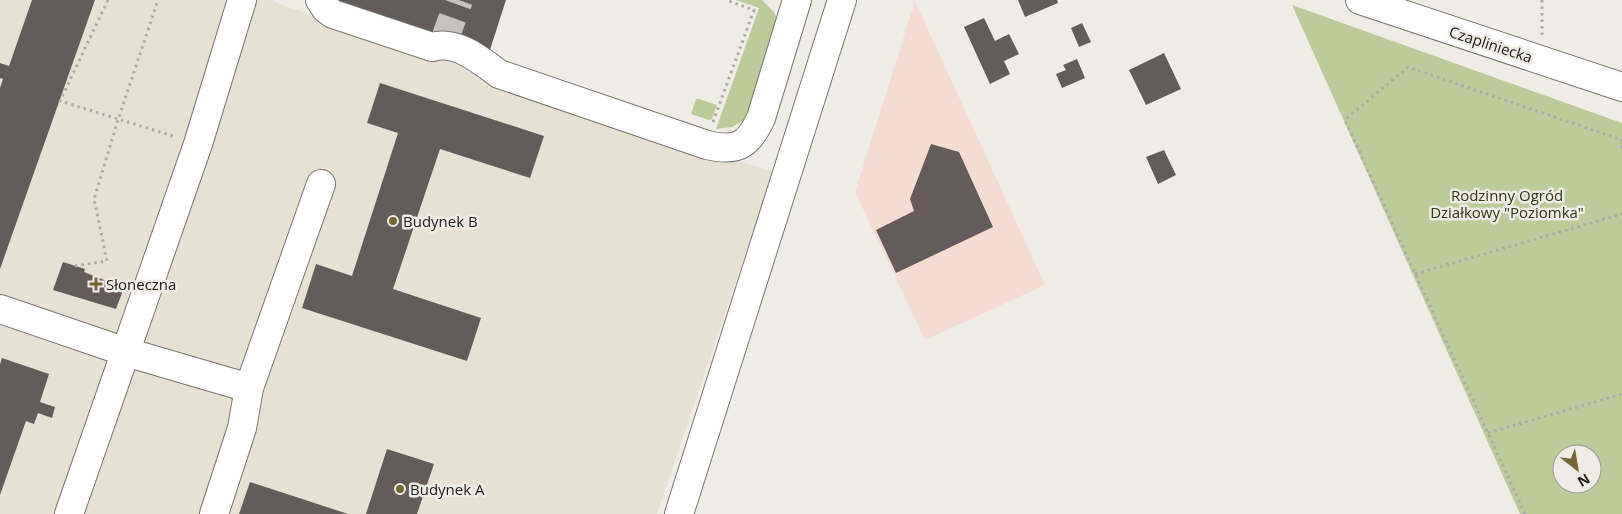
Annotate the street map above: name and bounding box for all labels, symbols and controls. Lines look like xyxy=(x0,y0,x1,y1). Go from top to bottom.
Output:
street label: Czapliniecka xyxy=(1447,21,1535,67)
park label: Rodzinny Ogród Działkowy "Poziomka" xyxy=(1430,185,1584,222)
place label: Budynek B xyxy=(403,211,478,231)
marker: Budynek B xyxy=(387,215,399,227)
place label: Słoneczna xyxy=(106,274,176,294)
marker: Słoneczna xyxy=(90,278,102,290)
north arrow xyxy=(1552,444,1602,494)
text: N xyxy=(1574,469,1594,492)
place label: Budynek A xyxy=(410,479,485,499)
marker: Budynek A xyxy=(394,483,406,495)

